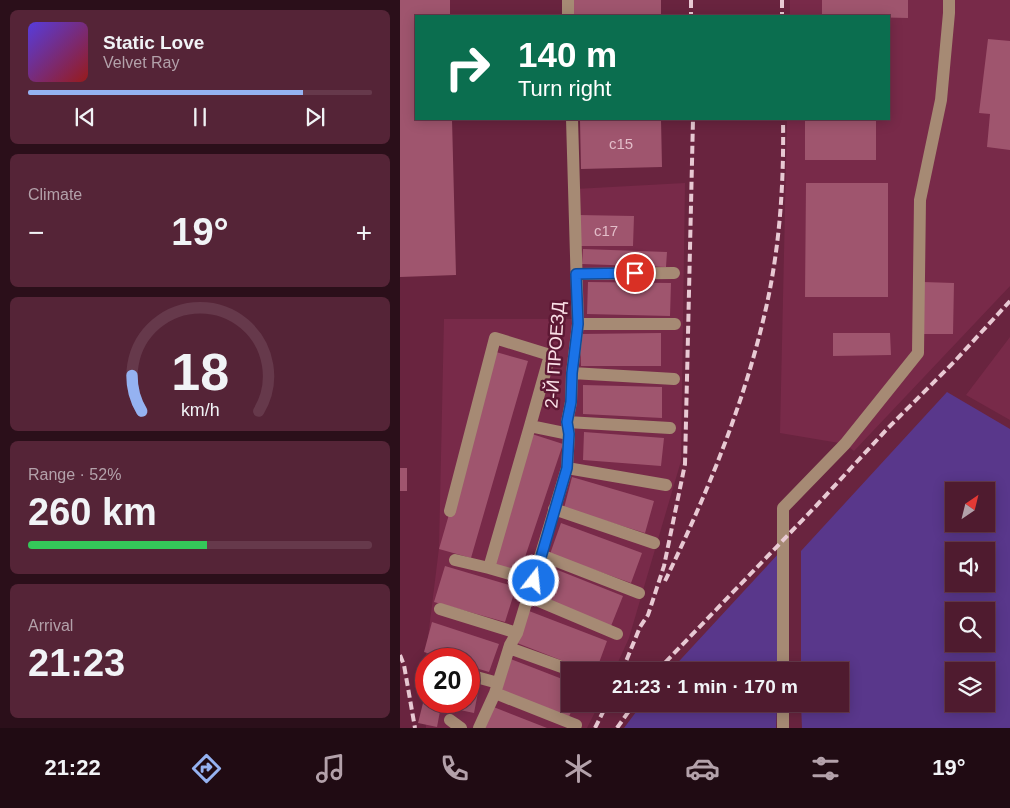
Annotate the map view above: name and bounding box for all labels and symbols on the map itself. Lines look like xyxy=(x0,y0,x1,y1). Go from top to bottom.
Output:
house number: с15 xyxy=(609,135,633,152)
house number: с17 xyxy=(594,222,618,239)
pin xyxy=(614,252,656,294)
street label: 2-Й ПРОЕЗД xyxy=(540,301,569,409)
north arrow xyxy=(945,482,995,532)
position arrow xyxy=(507,554,559,606)
speed limit sign: 20 xyxy=(415,648,480,713)

